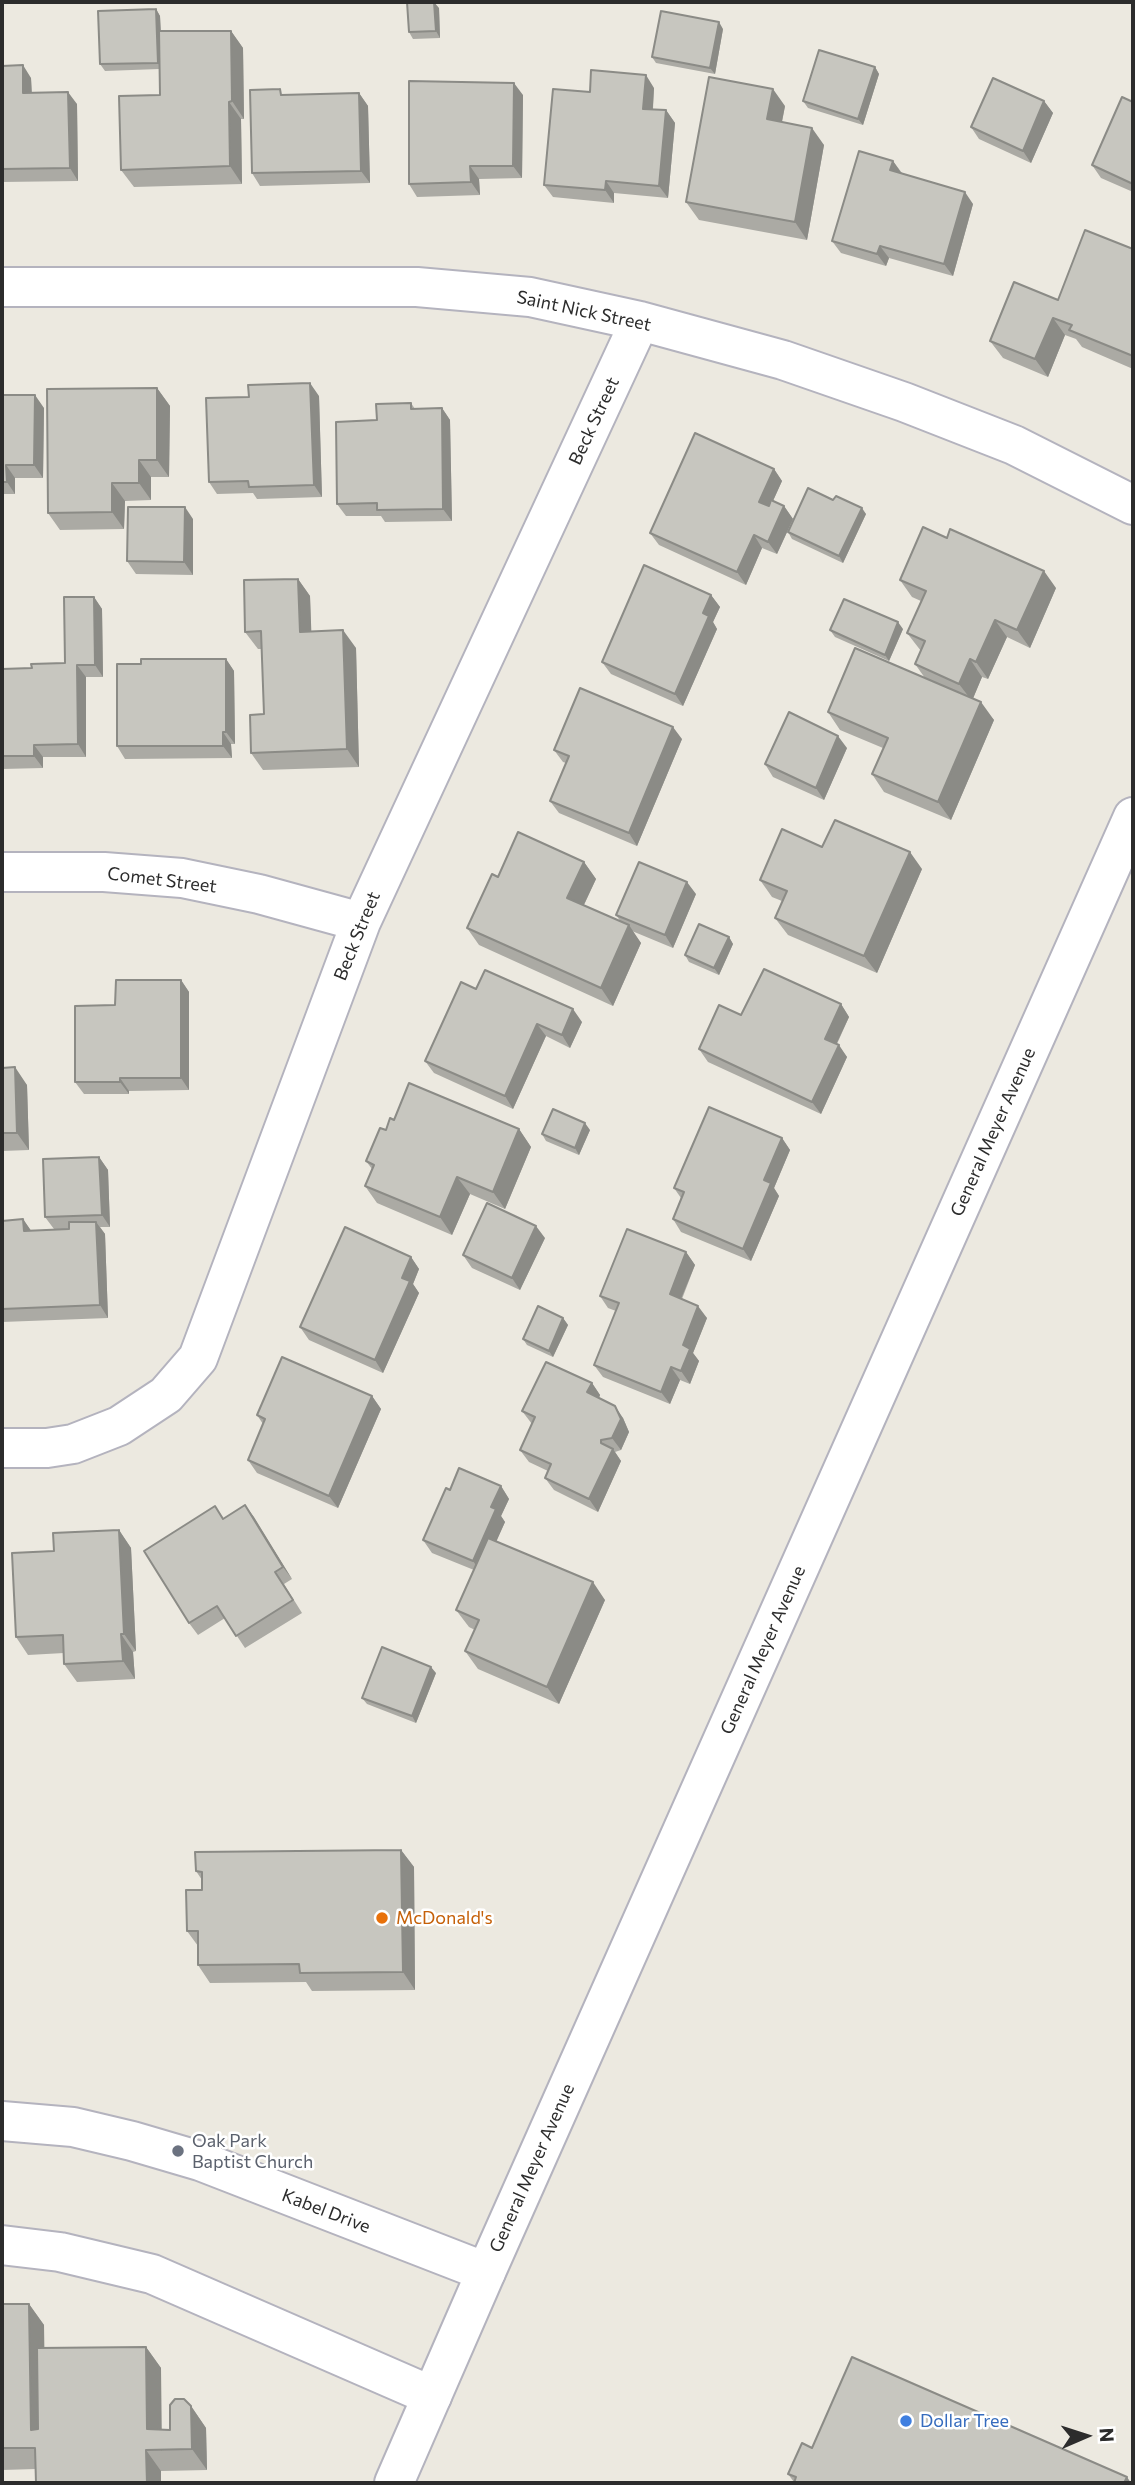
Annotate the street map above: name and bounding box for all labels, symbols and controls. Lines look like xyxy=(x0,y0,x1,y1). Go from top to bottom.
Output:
street label: Saint Nick Street xyxy=(515,286,653,336)
street label: Beck Street xyxy=(564,374,624,468)
street label: Comet Street xyxy=(106,863,218,897)
street label: Beck Street xyxy=(329,888,385,984)
street label: General Meyer Avenue xyxy=(946,1044,1040,1220)
street label: General Meyer Avenue xyxy=(716,1562,810,1738)
place label: McDonald's xyxy=(396,1907,493,1929)
marker: McDonald's xyxy=(374,1910,390,1926)
street label: General Meyer Avenue xyxy=(485,2080,579,2256)
place label: Oak Park Baptist Church xyxy=(192,2130,313,2172)
marker: Oak Park Baptist Church xyxy=(170,2143,186,2159)
street label: Kabel Drive xyxy=(279,2184,373,2238)
north arrow xyxy=(1051,2401,1121,2471)
place label: Dollar Tree xyxy=(920,2410,1009,2432)
marker: Dollar Tree xyxy=(898,2413,914,2429)
text: N xyxy=(1096,2427,1119,2443)

